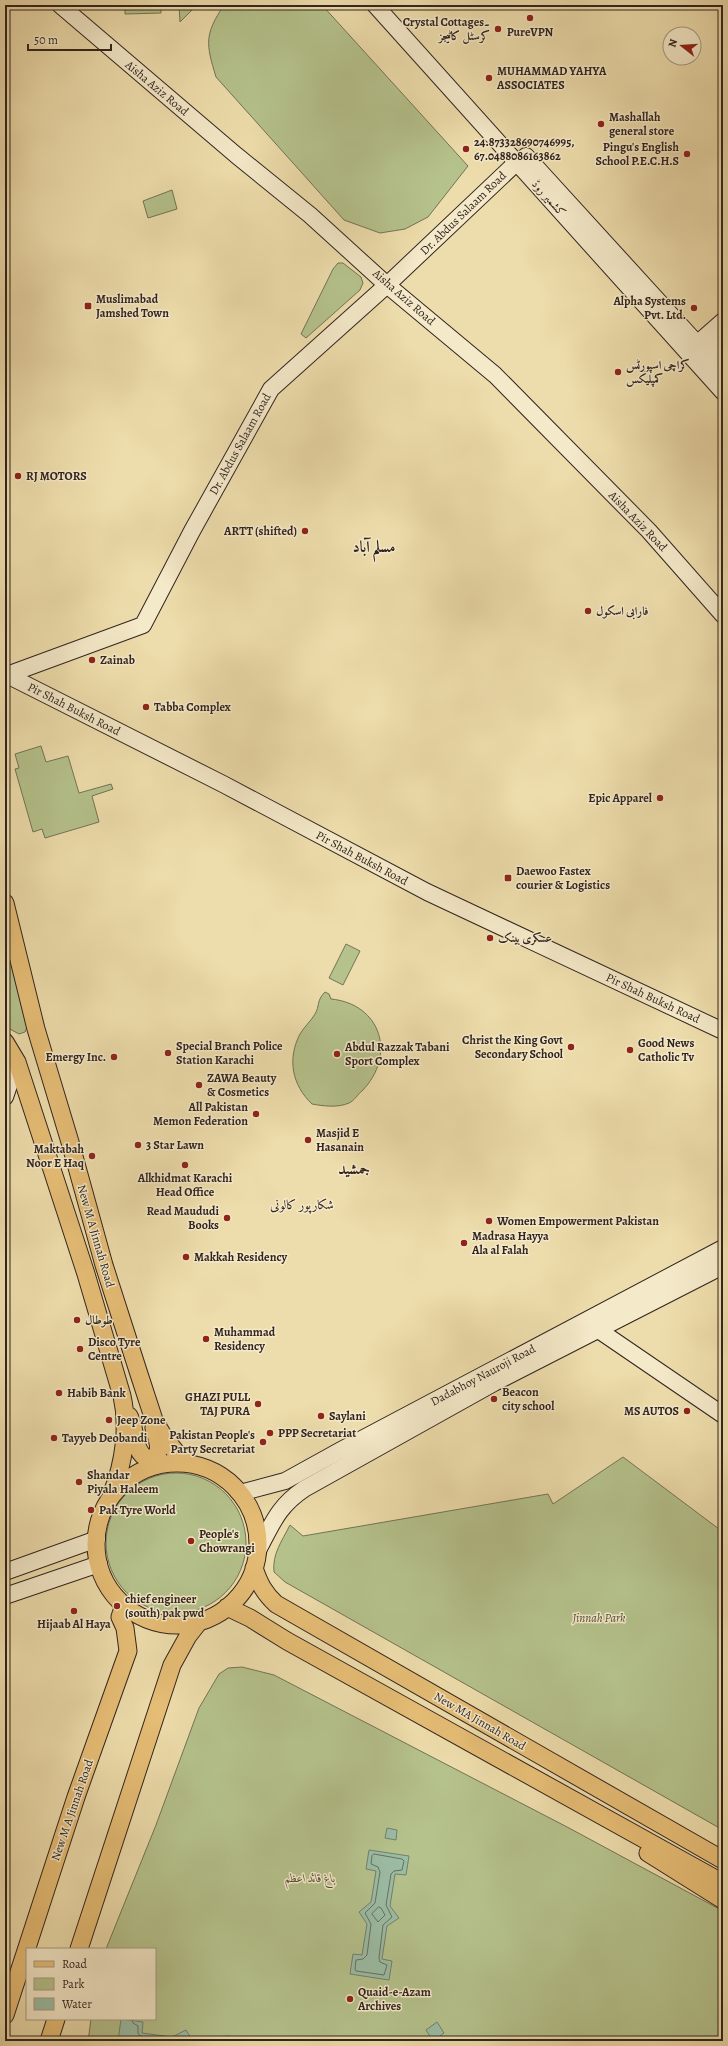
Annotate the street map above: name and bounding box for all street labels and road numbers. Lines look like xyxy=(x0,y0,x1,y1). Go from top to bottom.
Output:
street label: Aisha Aziz Road xyxy=(121,56,192,120)
street label: Dr. Abdus Salaam Road xyxy=(416,167,510,258)
street label: کشمیر روڈ xyxy=(528,176,570,220)
street label: Aisha Aziz Road xyxy=(369,265,439,329)
street label: Dr. Abdus Salaam Road xyxy=(205,390,275,498)
street label: Aisha Aziz Road xyxy=(604,487,671,555)
street label: Pir Shah Buksh Road xyxy=(25,679,124,740)
street label: Pir Shah Buksh Road xyxy=(313,827,411,889)
street label: Pir Shah Buksh Road xyxy=(603,969,703,1027)
street label: New M A Jinnah Road xyxy=(74,1183,118,1290)
street label: Dadabhoy Nauroji Road xyxy=(428,1340,539,1409)
street label: New MA Jinnah Road xyxy=(431,1688,529,1754)
street label: New M A Jinnah Road xyxy=(47,1757,97,1863)

